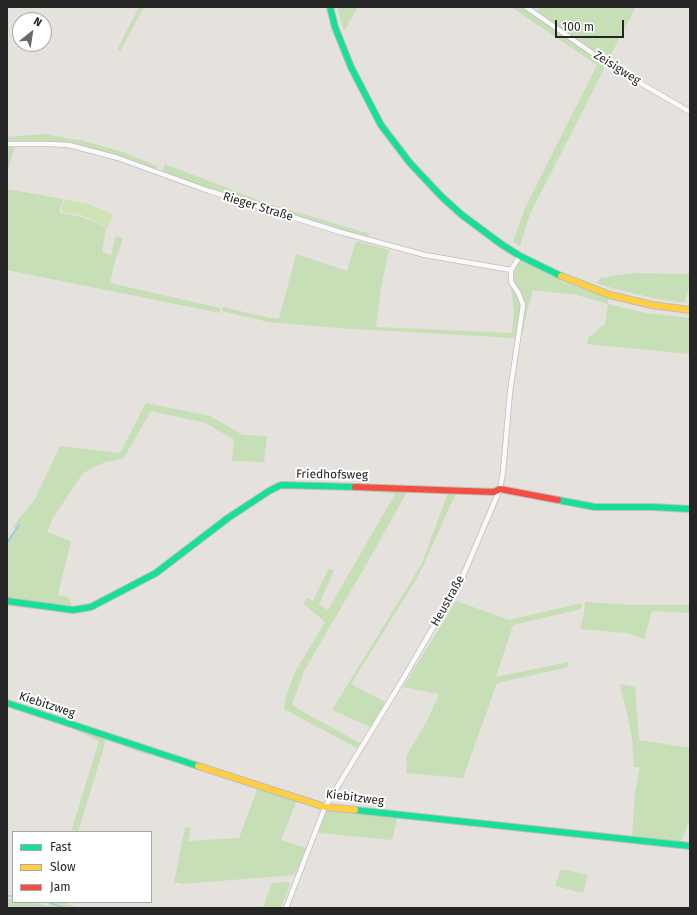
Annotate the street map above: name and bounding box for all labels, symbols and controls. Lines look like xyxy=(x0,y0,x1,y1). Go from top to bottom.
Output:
north arrow xyxy=(12,12,52,52)
scale bar xyxy=(557,12,626,38)
text: N xyxy=(31,15,44,29)
text: 100 m xyxy=(562,20,594,34)
street label: Zeisigweg xyxy=(591,48,643,88)
street label: Rieger Straße xyxy=(221,189,295,225)
street label: Friedhofsweg xyxy=(296,467,368,483)
street label: Heustraße xyxy=(428,573,468,629)
street label: Kiebitzweg xyxy=(17,689,77,721)
street label: Kiebitzweg xyxy=(325,787,385,809)
legend xyxy=(12,831,152,903)
text: Fast xyxy=(50,840,72,854)
text: Slow xyxy=(50,860,76,874)
text: Jam xyxy=(50,880,70,894)

